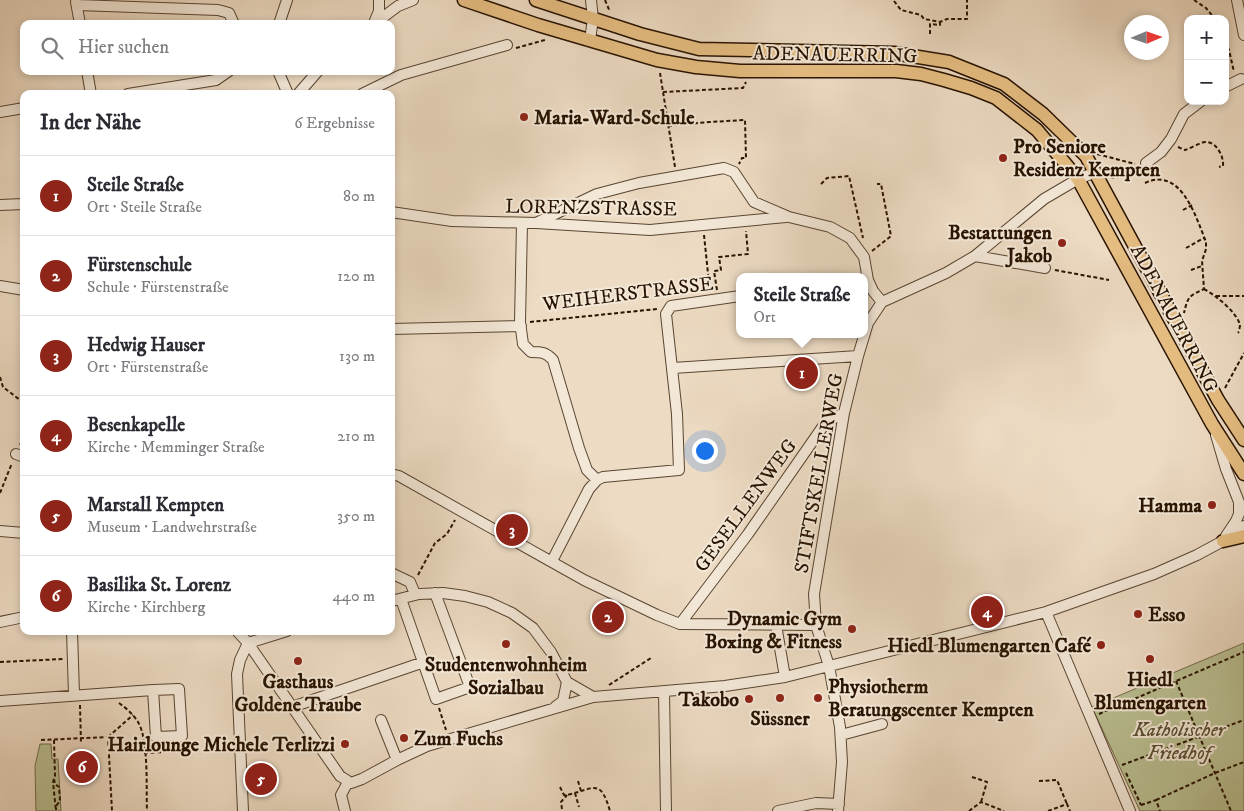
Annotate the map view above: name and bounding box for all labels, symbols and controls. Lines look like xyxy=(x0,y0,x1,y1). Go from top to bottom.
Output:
north arrow xyxy=(1124,15,1169,60)
map controls xyxy=(1184,15,1229,105)
button: + xyxy=(1184,15,1229,60)
search box xyxy=(20,20,395,75)
icon: search xyxy=(38,34,66,62)
text: Hier suchen xyxy=(78,36,169,59)
street label: ADENAUERRING xyxy=(753,42,917,69)
button: − xyxy=(1184,60,1229,105)
place label: Maria-Ward-Schule xyxy=(534,106,695,131)
text: In der Nähe xyxy=(40,110,141,136)
marker: Maria-Ward-Schule xyxy=(518,111,530,123)
text: 6 Ergebnisse xyxy=(294,113,375,133)
place label: Pro Seniore Residenz Kempten xyxy=(1013,135,1161,183)
marker: Pro Seniore Residenz Kempten xyxy=(997,152,1009,164)
text: Steile Straße xyxy=(87,174,184,197)
text: 1 xyxy=(53,186,59,206)
text: 80 m xyxy=(343,186,375,206)
street label: LORENZSTRASSE xyxy=(505,195,677,222)
text: Ort · Steile Straße xyxy=(87,197,202,217)
place label: Bestattungen Jakob xyxy=(948,221,1053,269)
marker: Bestattungen Jakob xyxy=(1056,237,1068,249)
street label: ADENAUERRING xyxy=(1124,240,1223,397)
text: Fürstenschule xyxy=(87,254,192,277)
text: 2 xyxy=(52,266,60,286)
text: 120 m xyxy=(337,266,375,286)
street label: WEIHERSTRASSE xyxy=(540,272,715,317)
popup xyxy=(736,273,868,338)
text: Schule · Fürstenstraße xyxy=(87,277,229,297)
text: Steile Straße xyxy=(754,284,850,307)
text: Ort xyxy=(754,307,776,327)
text: Hedwig Hauser xyxy=(87,334,205,357)
text: 3 xyxy=(53,346,59,366)
text: 130 m xyxy=(339,346,375,366)
pin: 1 xyxy=(786,354,818,392)
text: Ort · Fürstenstraße xyxy=(87,357,208,377)
street label: STIFTSKELLERWEG xyxy=(790,371,849,575)
text: Besenkapelle xyxy=(87,414,185,437)
text: 4 xyxy=(51,426,61,446)
text: 210 m xyxy=(337,426,375,446)
street label: GESELLENWEG xyxy=(689,434,803,577)
text: Kirche · Memminger Straße xyxy=(87,437,265,457)
your location xyxy=(692,438,718,464)
text: Marstall Kempten xyxy=(87,494,224,517)
place label: Hamma xyxy=(1138,494,1202,519)
marker: Hamma xyxy=(1206,499,1218,511)
text: 5 xyxy=(52,506,60,526)
text: 350 m xyxy=(337,506,375,526)
pin: 3 xyxy=(496,511,528,549)
text: Museum · Landwehrstraße xyxy=(87,517,257,537)
text: Basilika St. Lorenz xyxy=(87,574,231,597)
text: 6 xyxy=(52,586,60,606)
text: 440 m xyxy=(333,586,375,606)
pin: 4 xyxy=(971,593,1003,631)
text: Kirche · Kirchberg xyxy=(87,597,205,617)
pin: 2 xyxy=(592,598,624,636)
place label: Esso xyxy=(1148,603,1186,628)
place label: Dynamic Gym Boxing & Fitness xyxy=(705,607,842,655)
marker: Esso xyxy=(1132,608,1144,620)
marker: Dynamic Gym Boxing & Fitness xyxy=(846,623,858,635)
place label: Hiedl Blumengarten Café xyxy=(887,634,1092,659)
marker: Studentenwohnheim Sozialbau xyxy=(500,638,512,650)
marker: Hiedl Blumengarten Café xyxy=(1095,639,1107,651)
place label: Studentenwohnheim Sozialbau xyxy=(425,653,587,701)
marker: Hiedl Blumengarten xyxy=(1144,653,1156,665)
marker: Gasthaus Goldene Traube xyxy=(292,655,304,667)
place label: Hiedl Blumengarten xyxy=(1094,668,1207,716)
place label: Gasthaus Goldene Traube xyxy=(234,670,362,718)
place label: Physiotherm Beratungscenter Kempten xyxy=(828,675,1034,723)
place label: Takobo xyxy=(678,688,739,713)
marker: Süssner xyxy=(774,692,786,704)
marker: Physiotherm Beratungscenter Kempten xyxy=(812,692,824,704)
marker: Takobo xyxy=(743,693,755,705)
place label: Süssner xyxy=(750,707,810,732)
park label: Katholischer Friedhof xyxy=(1132,718,1227,766)
place label: Zum Fuchs xyxy=(414,727,503,752)
marker: Zum Fuchs xyxy=(398,732,410,744)
place label: Hairlounge Michele Terlizzi xyxy=(107,733,335,758)
marker: Hairlounge Michele Terlizzi xyxy=(339,738,351,750)
pin: 6 xyxy=(66,748,98,786)
pin: 5 xyxy=(245,760,277,798)

